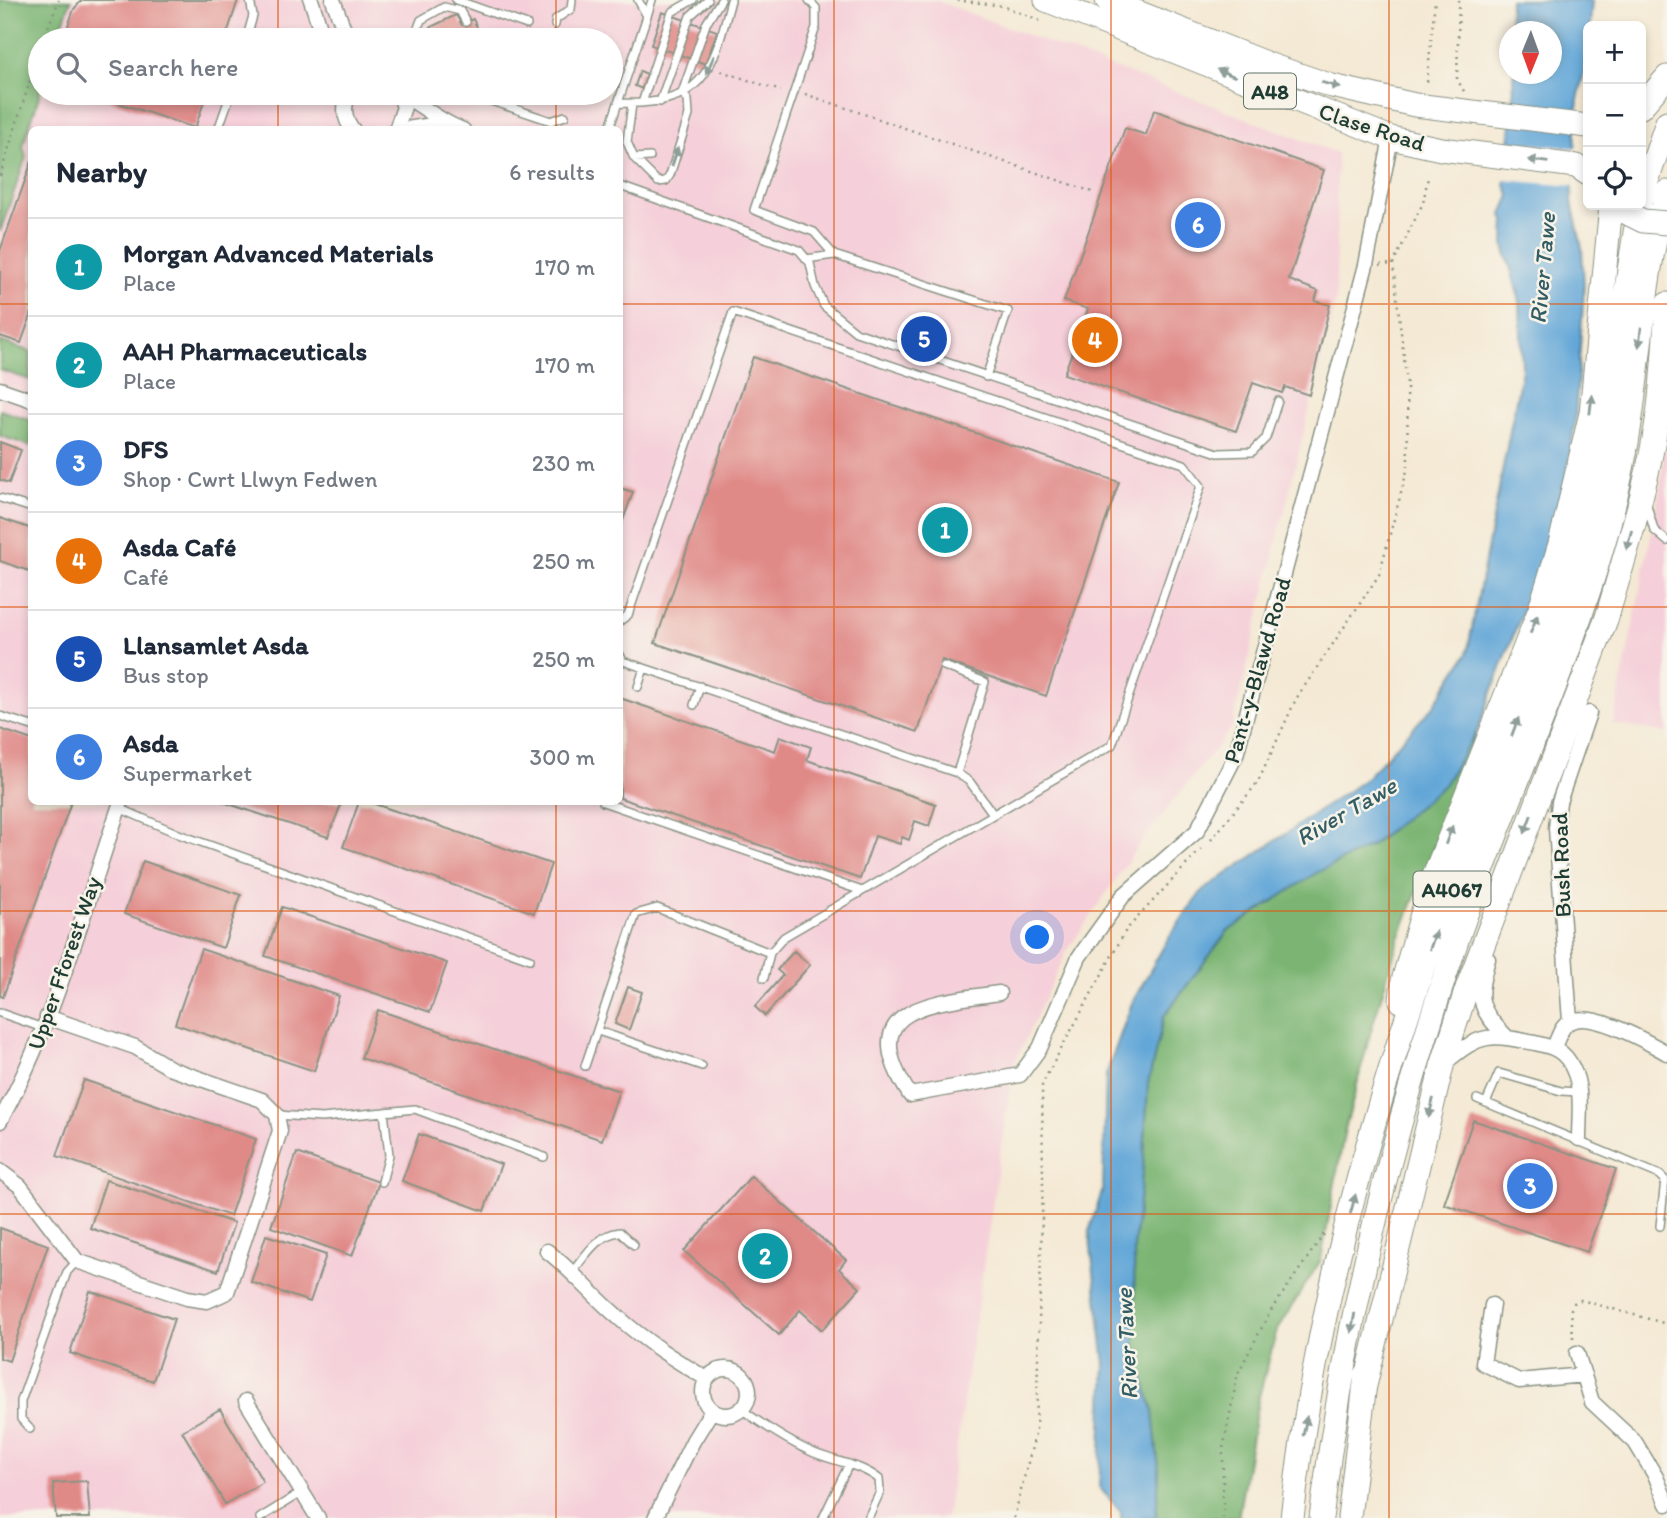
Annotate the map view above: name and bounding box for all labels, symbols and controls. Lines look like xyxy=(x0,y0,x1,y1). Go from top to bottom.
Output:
north arrow xyxy=(1499,21,1562,84)
map controls xyxy=(1583,21,1646,210)
button: + xyxy=(1583,21,1646,84)
search box xyxy=(28,28,623,105)
icon: search xyxy=(52,48,90,86)
text: Search here xyxy=(108,51,238,83)
one-way arrow xyxy=(704,55,716,75)
one-way arrow xyxy=(1216,68,1237,79)
road number: A48 xyxy=(1244,74,1296,108)
one-way arrow xyxy=(1320,80,1342,91)
button: − xyxy=(1583,84,1646,147)
street label: Clase Road xyxy=(1315,97,1429,157)
one-way arrow xyxy=(671,147,681,168)
button: locate xyxy=(1583,147,1646,210)
text: Nearby xyxy=(56,153,147,190)
one-way arrow xyxy=(1527,156,1549,167)
text: 6 results xyxy=(509,158,595,186)
pin: 6 xyxy=(1175,199,1221,251)
water label: River Tawe xyxy=(1523,210,1561,325)
text: Morgan Advanced Materials xyxy=(123,237,434,269)
text: 1 xyxy=(74,253,84,281)
text: 170 m xyxy=(534,253,595,281)
text: Place xyxy=(123,269,176,297)
pin: 5 xyxy=(901,313,947,365)
pin: 4 xyxy=(1072,314,1118,366)
one-way arrow xyxy=(1635,326,1646,348)
text: AAH Pharmaceuticals xyxy=(123,335,367,367)
text: 2 xyxy=(73,351,85,379)
text: 170 m xyxy=(534,351,595,379)
text: Place xyxy=(123,367,176,395)
one-way arrow xyxy=(1586,393,1597,415)
text: DFS xyxy=(123,433,168,465)
text: 3 xyxy=(73,449,85,477)
text: 230 m xyxy=(532,449,595,477)
text: Shop · Cwrt Llwyn Fedwen xyxy=(123,465,378,493)
pin: 1 xyxy=(922,504,968,556)
one-way arrow xyxy=(1623,530,1634,552)
text: Asda Café xyxy=(123,531,236,563)
text: 4 xyxy=(72,547,86,575)
text: 250 m xyxy=(532,547,595,575)
text: Café xyxy=(123,563,169,591)
street label: Pant-y-Blawd Road xyxy=(1217,573,1297,766)
one-way arrow xyxy=(1529,614,1540,635)
text: Llansamlet Asda xyxy=(123,629,308,661)
text: 5 xyxy=(73,645,85,673)
text: 250 m xyxy=(532,645,595,673)
text: Bus stop xyxy=(123,661,209,689)
one-way arrow xyxy=(1509,717,1520,738)
text: Asda xyxy=(123,727,179,759)
text: 6 xyxy=(73,743,85,771)
text: 300 m xyxy=(530,743,595,771)
text: Supermarket xyxy=(123,759,252,787)
water label: River Tawe xyxy=(1291,770,1403,851)
street label: Bush Road xyxy=(1545,811,1577,918)
one-way arrow xyxy=(1523,813,1534,834)
one-way arrow xyxy=(1444,825,1455,846)
street label: Upper Fforest Way xyxy=(21,872,107,1053)
road number: A4067 xyxy=(1414,872,1490,906)
your location xyxy=(1020,920,1054,954)
one-way arrow xyxy=(1428,929,1439,950)
one-way arrow xyxy=(1425,1097,1436,1119)
pin: 3 xyxy=(1507,1160,1553,1212)
one-way arrow xyxy=(1348,1193,1359,1215)
pin: 2 xyxy=(742,1230,788,1282)
water label: River Tawe xyxy=(1109,1286,1143,1400)
one-way arrow xyxy=(1348,1312,1359,1334)
one-way arrow xyxy=(1300,1415,1311,1437)

